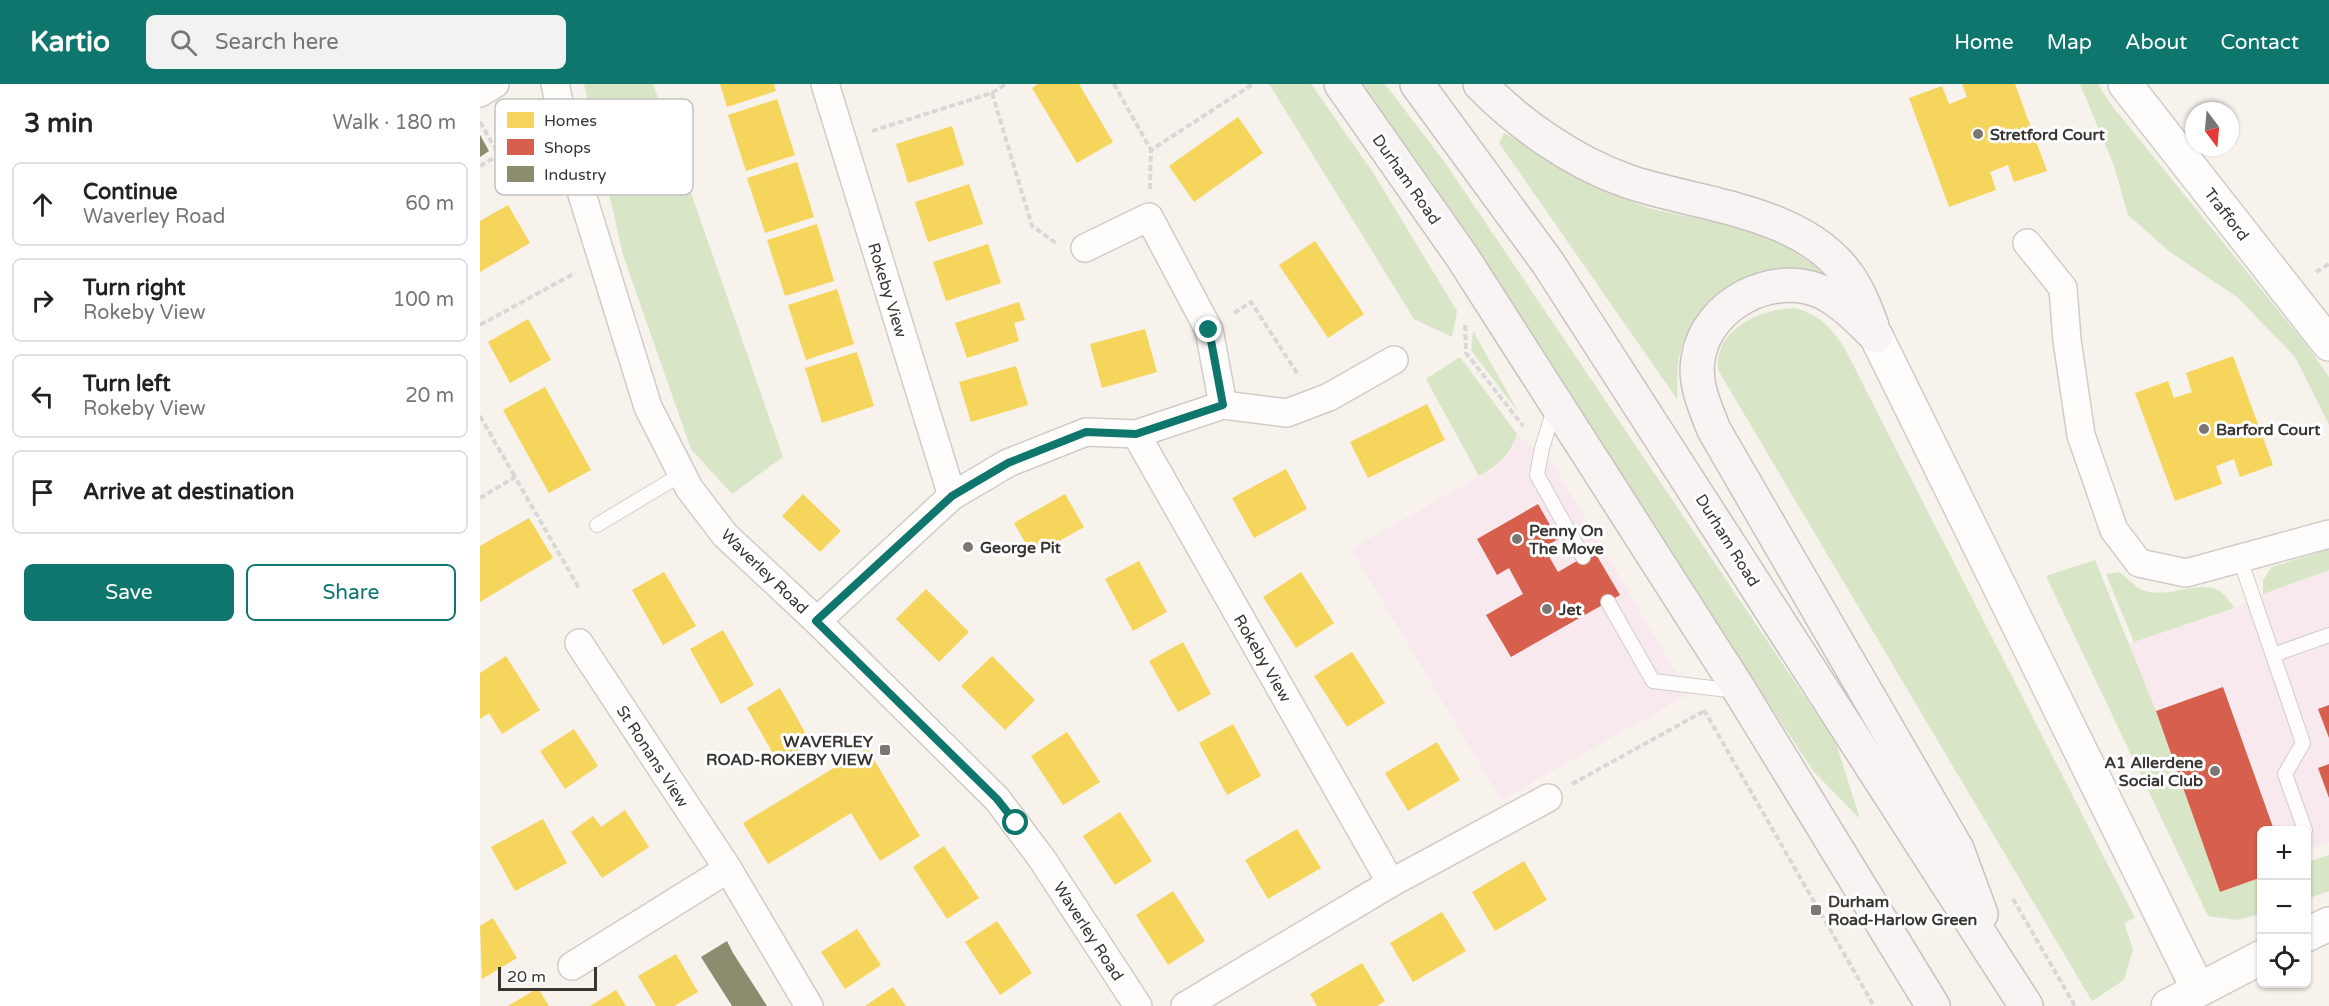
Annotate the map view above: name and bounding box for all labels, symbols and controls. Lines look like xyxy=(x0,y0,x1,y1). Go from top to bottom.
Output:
search box xyxy=(146,15,566,69)
text: Kartio xyxy=(30,25,110,59)
icon: search xyxy=(167,26,200,59)
text: Search here xyxy=(215,29,339,55)
text: Home xyxy=(1954,30,2014,55)
text: Map xyxy=(2047,30,2092,55)
text: About xyxy=(2125,30,2187,55)
text: Contact xyxy=(2220,30,2299,55)
legend xyxy=(495,99,693,195)
north arrow xyxy=(2185,102,2239,156)
text: 3 min xyxy=(24,108,93,139)
text: Walk · 180 m xyxy=(333,111,456,135)
text: Homes xyxy=(544,111,597,131)
place label: Stretford Court xyxy=(1990,125,2106,145)
marker: Stretford Court xyxy=(1971,127,1985,141)
street label: Durham Road xyxy=(1368,131,1445,229)
text: Shops xyxy=(544,138,591,158)
text: Industry xyxy=(544,165,607,185)
text: Continue xyxy=(83,179,178,205)
street label: Trafford xyxy=(2199,184,2253,245)
icon: ahead xyxy=(26,188,59,221)
text: 60 m xyxy=(405,192,454,216)
text: Waverley Road xyxy=(83,205,225,229)
street label: Rokeby View xyxy=(863,240,911,340)
text: Turn right xyxy=(83,275,185,301)
icon: right xyxy=(26,284,59,317)
text: 100 m xyxy=(393,288,454,312)
text: Rokeby View xyxy=(83,301,206,325)
route end xyxy=(1195,316,1221,342)
text: Turn left xyxy=(83,371,171,397)
icon: left xyxy=(26,380,59,413)
text: 20 m xyxy=(405,384,454,408)
text: Rokeby View xyxy=(83,397,206,421)
place label: Barford Court xyxy=(2216,420,2321,440)
marker: Barford Court xyxy=(2197,422,2211,436)
icon: arrive xyxy=(26,476,59,509)
text: Arrive at destination xyxy=(83,479,294,505)
street label: Durham Road xyxy=(1691,490,1764,591)
place label: Penny On The Move xyxy=(1528,521,1604,559)
street label: Waverley Road xyxy=(716,525,812,618)
marker: Penny On The Move xyxy=(1510,532,1524,546)
place label: George Pit xyxy=(980,538,1062,558)
marker: George Pit xyxy=(961,540,975,554)
button: Save xyxy=(24,564,234,621)
button: Share xyxy=(246,564,456,621)
place label: Jet xyxy=(1558,600,1583,620)
marker: Jet xyxy=(1540,602,1554,616)
street label: Rokeby View xyxy=(1229,611,1295,706)
street label: St Ronans View xyxy=(612,702,693,812)
place label: WAVERLEY ROAD-ROKEBY VIEW xyxy=(706,732,874,770)
marker: WAVERLEY ROAD-ROKEBY VIEW xyxy=(878,743,892,757)
place label: A1 Allerdene Social Club xyxy=(2104,753,2203,791)
marker: A1 Allerdene Social Club xyxy=(2208,764,2222,778)
route start xyxy=(1002,809,1028,835)
map controls xyxy=(2257,826,2311,988)
button: + xyxy=(2257,826,2311,880)
street label: Waverley Road xyxy=(1049,878,1128,985)
button: − xyxy=(2257,880,2311,934)
place label: Durham Road-Harlow Green xyxy=(1828,892,1977,930)
marker: Durham Road-Harlow Green xyxy=(1809,903,1823,917)
button: locate xyxy=(2257,934,2311,988)
scale bar xyxy=(498,964,597,992)
text: 20 m xyxy=(507,967,546,987)

